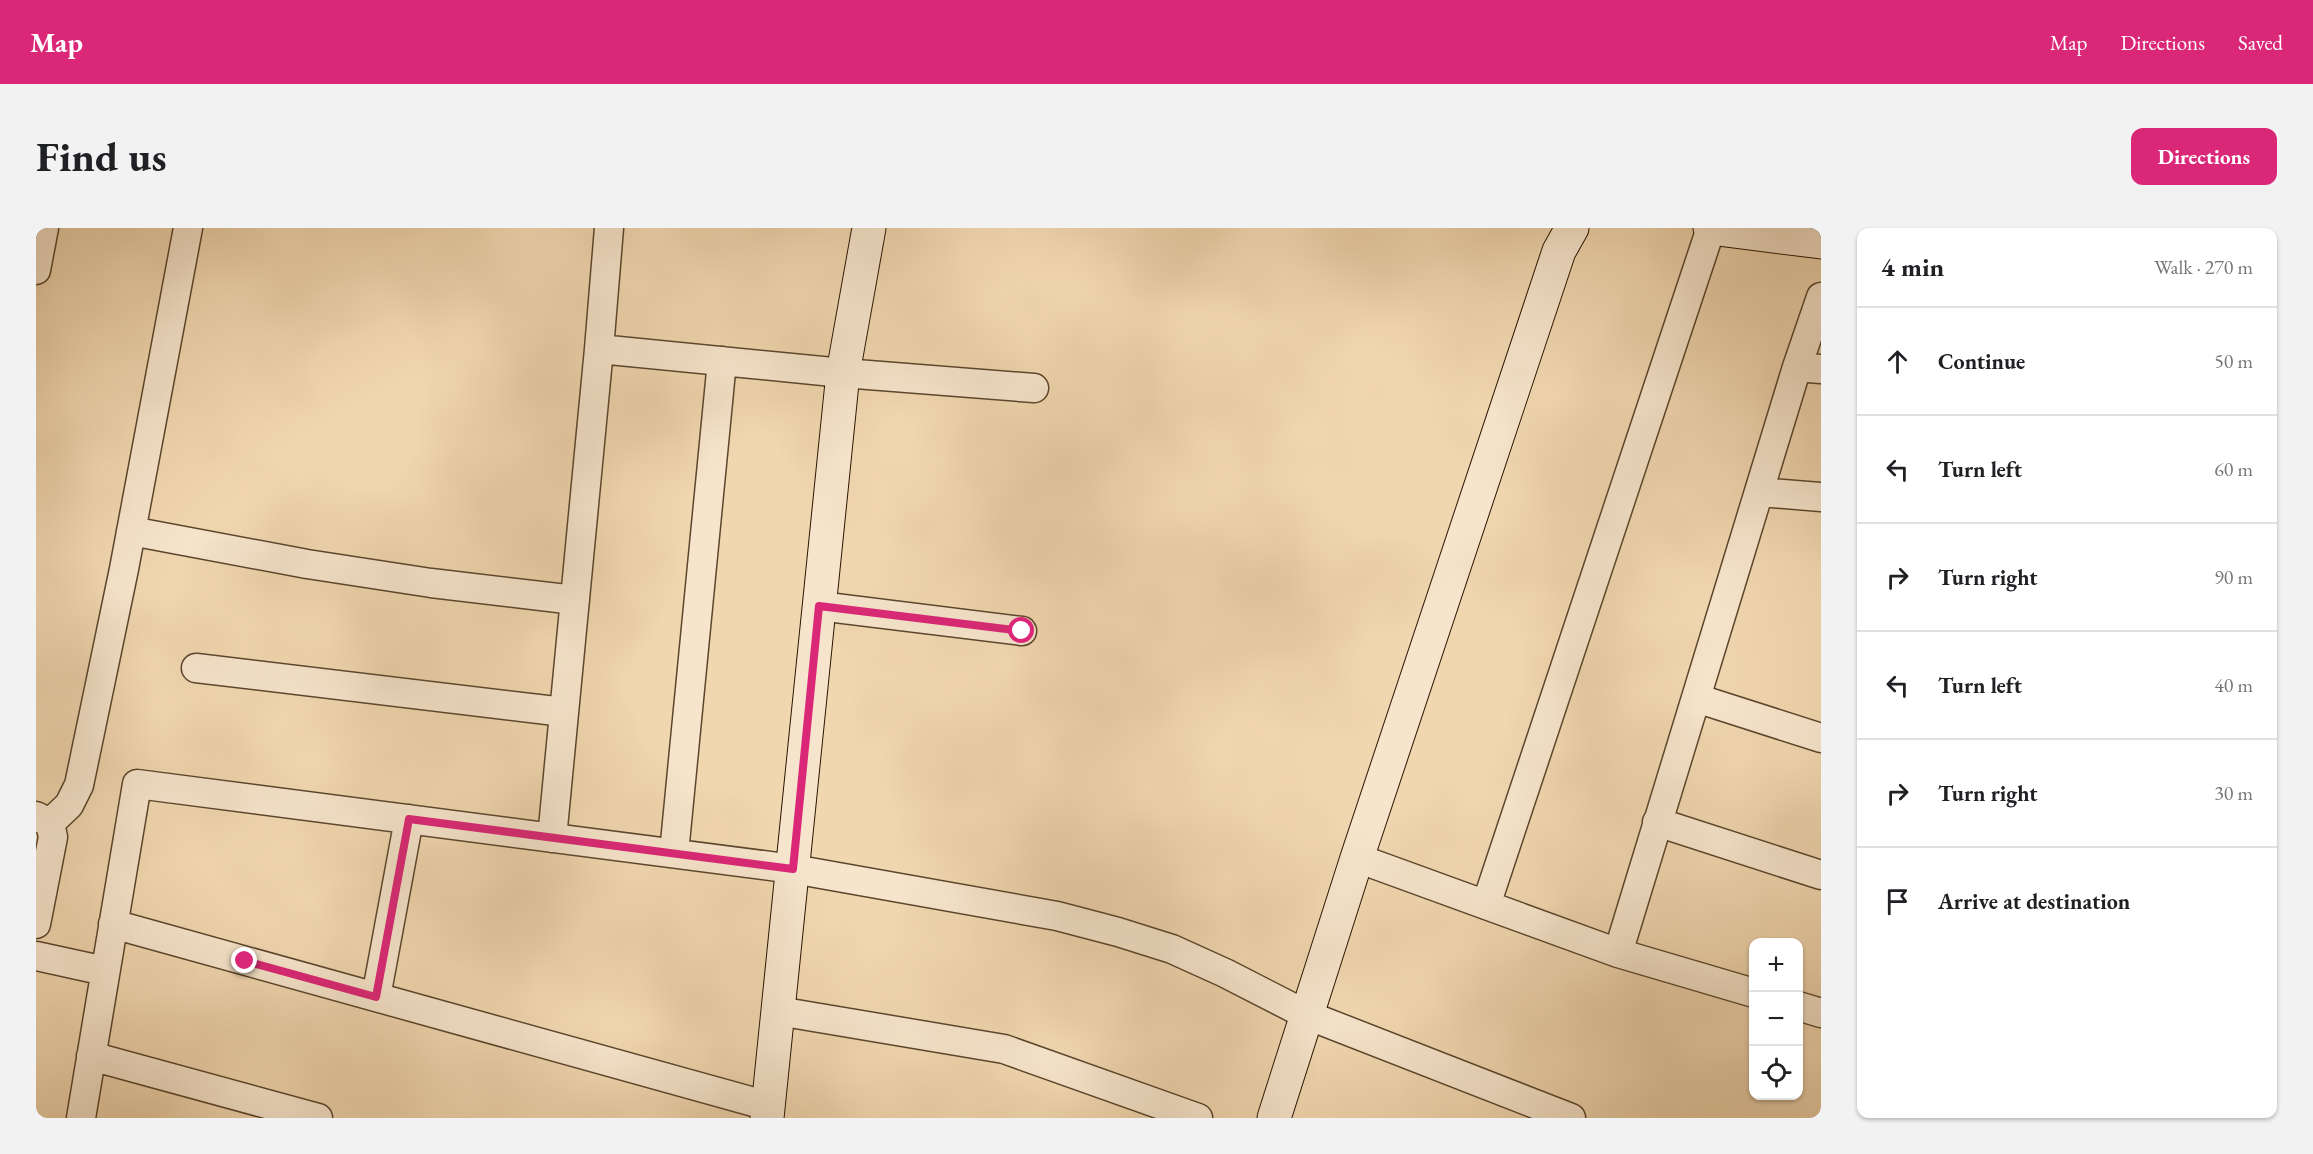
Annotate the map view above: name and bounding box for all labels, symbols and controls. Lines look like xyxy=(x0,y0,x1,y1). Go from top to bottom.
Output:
text: Map xyxy=(30,24,83,60)
text: Map xyxy=(2050,29,2087,56)
text: Directions xyxy=(2120,29,2205,56)
text: Saved xyxy=(2238,29,2283,56)
button: Directions xyxy=(2131,128,2277,185)
text: Find us xyxy=(36,129,167,184)
text: 4 min xyxy=(1881,250,1944,284)
text: Walk · 270 m xyxy=(2154,254,2253,280)
icon: ahead xyxy=(1881,345,1914,378)
text: Continue xyxy=(1938,347,2025,376)
text: 50 m xyxy=(2214,348,2253,374)
icon: left xyxy=(1881,453,1914,486)
text: Turn left xyxy=(1938,455,2022,484)
text: 60 m xyxy=(2214,456,2253,482)
icon: right xyxy=(1881,561,1914,594)
text: Turn right xyxy=(1938,563,2037,592)
text: 90 m xyxy=(2214,564,2253,590)
route start xyxy=(1008,617,1034,643)
icon: left xyxy=(1881,669,1914,702)
text: Turn left xyxy=(1938,671,2022,700)
text: 40 m xyxy=(2214,672,2253,698)
icon: right xyxy=(1881,777,1914,810)
text: Turn right xyxy=(1938,779,2037,808)
text: 30 m xyxy=(2214,780,2253,806)
icon: arrive xyxy=(1881,885,1914,918)
text: Arrive at destination xyxy=(1938,887,2130,916)
map controls xyxy=(1749,938,1803,1100)
button: + xyxy=(1749,938,1803,992)
route end xyxy=(231,947,257,973)
button: − xyxy=(1749,992,1803,1046)
button: locate xyxy=(1749,1046,1803,1100)

